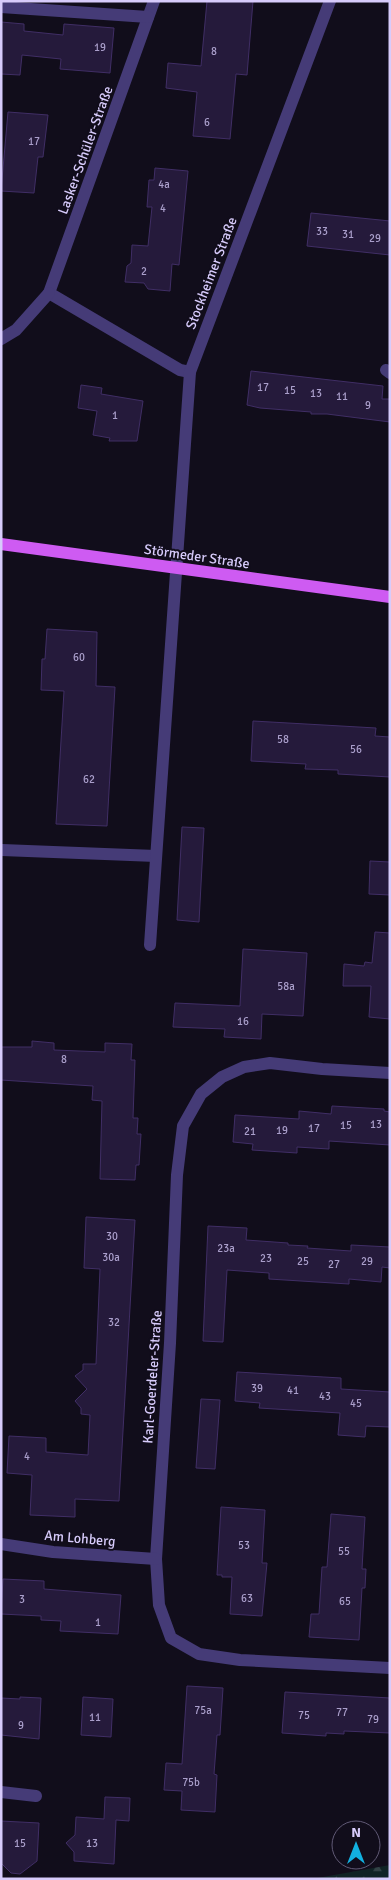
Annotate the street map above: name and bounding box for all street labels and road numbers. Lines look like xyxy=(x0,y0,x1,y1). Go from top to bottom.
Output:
street label: Lasker-Schüler-Straße xyxy=(54,84,117,217)
street label: Stockheimer Straße xyxy=(182,215,241,332)
street label: Störmeder Straße xyxy=(143,541,251,572)
street label: Karl-Goerdeler-Straße xyxy=(139,1310,166,1444)
street label: Am Lohberg xyxy=(44,1527,116,1550)

